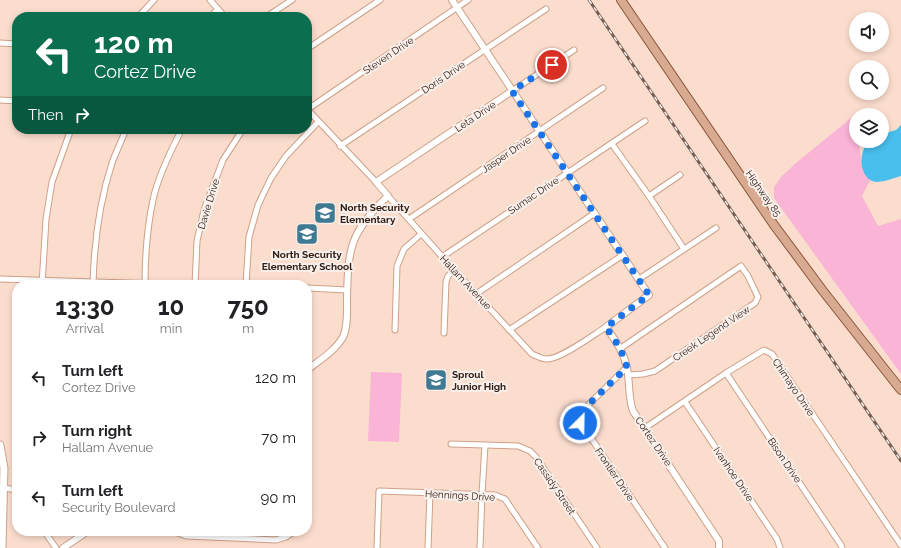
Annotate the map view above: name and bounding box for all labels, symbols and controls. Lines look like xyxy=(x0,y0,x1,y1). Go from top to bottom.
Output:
map controls xyxy=(849,12,889,148)
button: sound xyxy=(849,12,889,52)
text: 120 m xyxy=(94,27,174,60)
icon: left xyxy=(28,28,80,80)
street label: Steven Drive xyxy=(361,35,416,76)
pin xyxy=(535,48,569,82)
icon: arrive xyxy=(541,54,563,76)
street label: Doris Drive xyxy=(419,59,467,96)
button: search xyxy=(849,60,889,100)
text: Cortez Drive xyxy=(94,61,196,82)
street label: Leta Drive xyxy=(453,99,498,134)
icon: right xyxy=(71,104,93,126)
text: Then xyxy=(28,106,63,124)
button: layers xyxy=(849,108,889,148)
street label: Jasper Drive xyxy=(480,134,533,175)
street label: Highway 85 xyxy=(744,168,784,219)
street label: Sumac Drive xyxy=(506,174,561,216)
street label: Davie Drive xyxy=(196,177,221,231)
school or university icon: North Security Elementary xyxy=(312,200,338,226)
place label: North Security Elementary xyxy=(340,202,410,225)
school or university icon: North Security Elementary School xyxy=(294,221,320,247)
place label: North Security Elementary School xyxy=(262,249,353,272)
street label: Hallam Avenue xyxy=(438,253,494,312)
text: 13:30 xyxy=(55,292,115,321)
text: 10 xyxy=(158,292,184,321)
text: 750 xyxy=(228,292,269,321)
street label: Creek Legend View xyxy=(671,304,752,363)
text: Arrival xyxy=(66,321,104,336)
text: min xyxy=(160,321,182,336)
text: m xyxy=(242,321,254,336)
street label: Chimayo Drive xyxy=(770,356,817,418)
text: Turn left xyxy=(62,362,123,380)
icon: left xyxy=(28,367,50,389)
school or university icon: Sproul Junior High xyxy=(423,367,449,393)
text: 120 m xyxy=(255,369,296,387)
place label: Sproul Junior High xyxy=(452,369,506,392)
text: Cortez Drive xyxy=(62,380,136,395)
position arrow xyxy=(559,402,601,444)
street label: Cortez Drive xyxy=(633,415,674,468)
text: Turn right xyxy=(62,422,132,440)
icon: right xyxy=(28,427,50,449)
text: 70 m xyxy=(261,429,296,447)
street label: Bison Drive xyxy=(766,436,804,485)
text: Hallam Avenue xyxy=(62,440,153,455)
street label: Ivanhoe Drive xyxy=(711,445,756,504)
street label: Frontier Drive xyxy=(593,446,636,503)
street label: Cassidy Street xyxy=(532,456,578,517)
text: Turn left xyxy=(62,482,123,500)
icon: left xyxy=(28,487,50,509)
street label: Hennings Drive xyxy=(425,488,495,503)
text: 90 m xyxy=(260,489,296,507)
text: Security Boulevard xyxy=(62,500,176,515)

